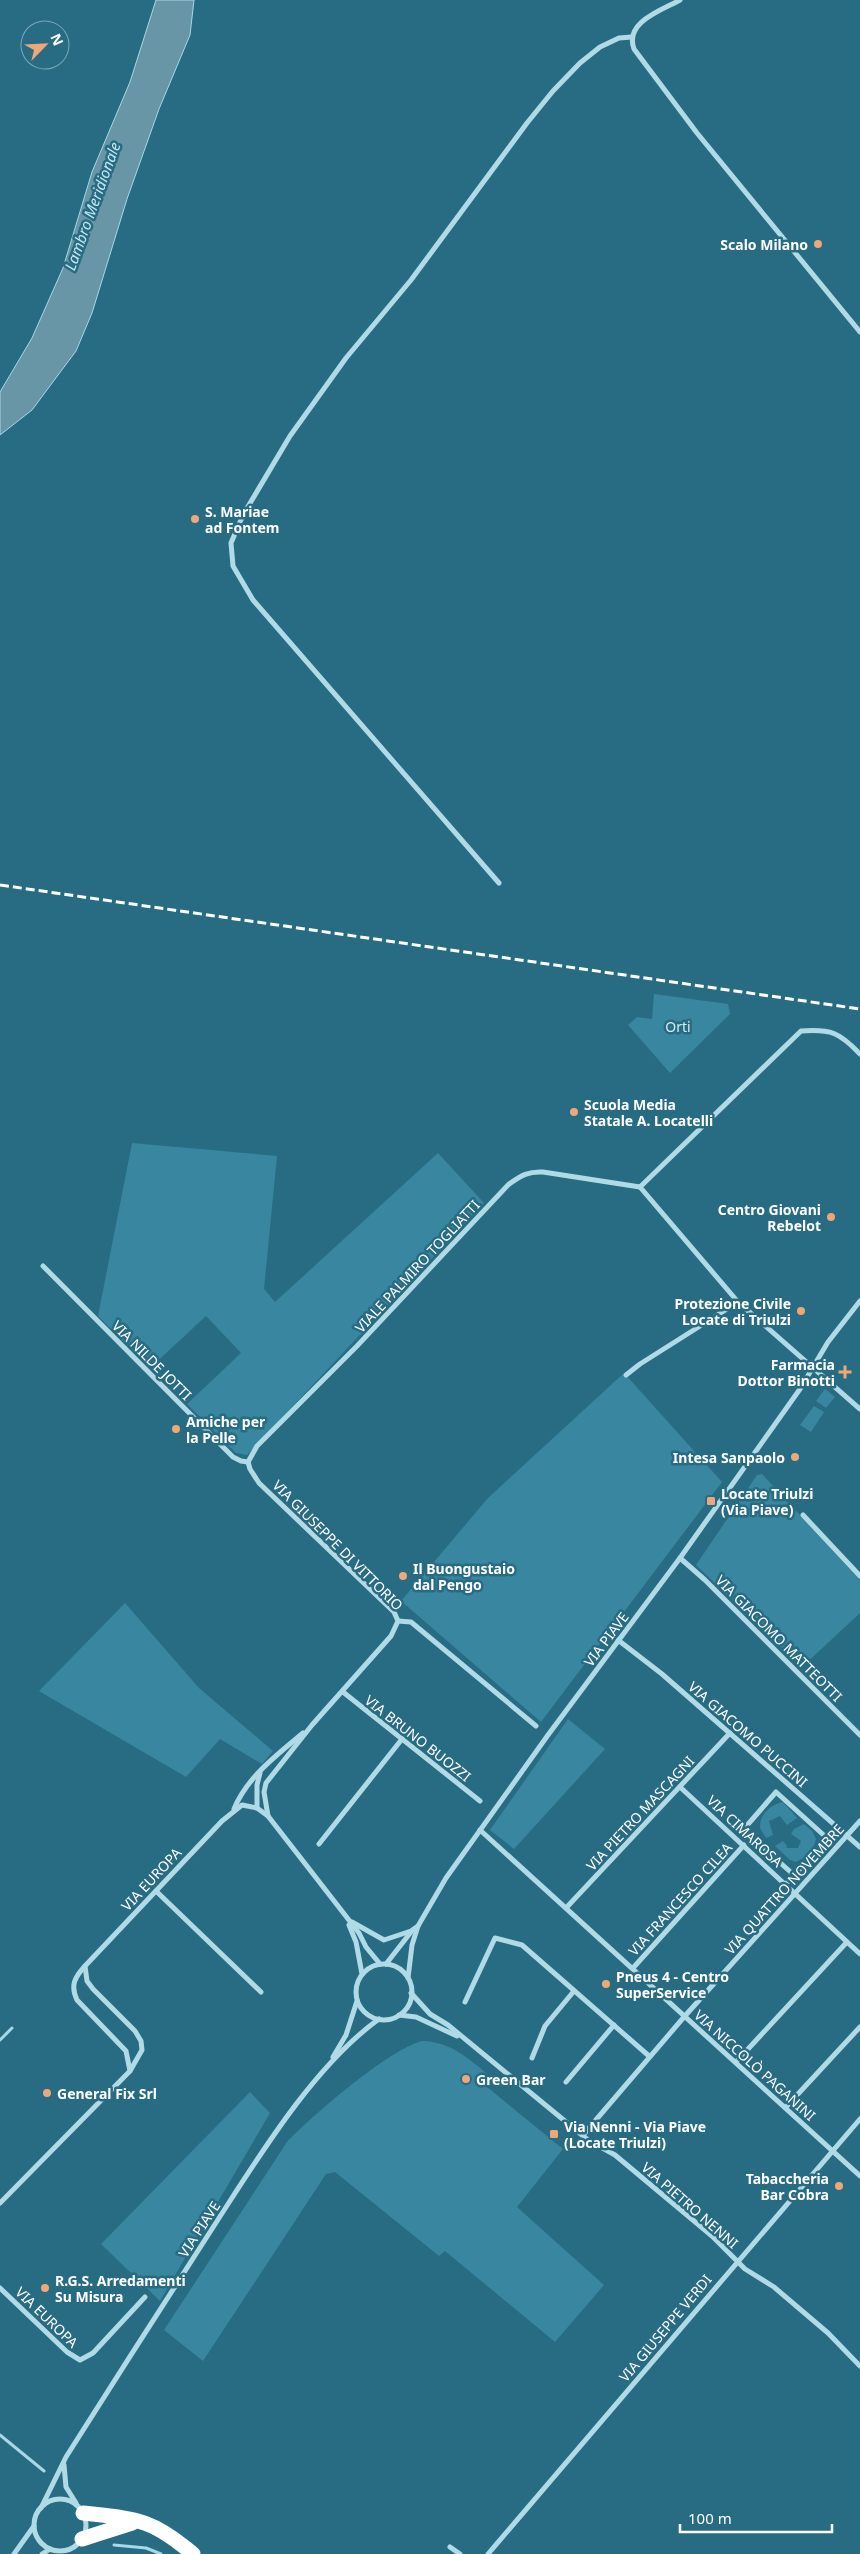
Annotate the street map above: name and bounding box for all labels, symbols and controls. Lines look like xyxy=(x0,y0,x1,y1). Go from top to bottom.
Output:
north arrow xyxy=(20,20,70,70)
text: N xyxy=(46,30,68,49)
water label: Lambro Meridionale xyxy=(60,139,125,273)
place label: Scalo Milano xyxy=(720,235,808,254)
marker: Scalo Milano xyxy=(812,238,824,250)
place label: S. Mariae ad Fontem xyxy=(205,502,280,537)
marker: S. Mariae ad Fontem xyxy=(189,513,201,525)
park label: Orti xyxy=(665,1017,691,1036)
place label: Scuola Media Statale A. Locatelli xyxy=(584,1095,713,1130)
marker: Scuola Media Statale A. Locatelli xyxy=(568,1106,580,1118)
street label: VIALE PALMIRO TOGLIATTI xyxy=(350,1195,484,1336)
place label: Centro Giovani Rebelot xyxy=(718,1200,821,1235)
marker: Centro Giovani Rebelot xyxy=(825,1211,837,1223)
place label: Protezione Civile Locate di Triulzi xyxy=(674,1294,791,1329)
marker: Protezione Civile Locate di Triulzi xyxy=(795,1305,807,1317)
street label: VIA NILDE JOTTI xyxy=(108,1316,196,1404)
place label: Farmacia Dottor Binotti xyxy=(738,1355,835,1390)
marker: Farmacia Dottor Binotti xyxy=(839,1366,851,1378)
place label: Amiche per la Pelle xyxy=(186,1412,266,1447)
marker: Amiche per la Pelle xyxy=(170,1423,182,1435)
place label: Intesa Sanpaolo xyxy=(673,1448,785,1467)
marker: Intesa Sanpaolo xyxy=(789,1451,801,1463)
street label: VIA GIUSEPPE DI VITTORIO xyxy=(269,1476,407,1614)
place label: Locate Triulzi (Via Piave) xyxy=(721,1484,813,1519)
marker: Locate Triulzi (Via Piave) xyxy=(705,1495,717,1507)
place label: Il Buongustaio dal Pengo xyxy=(413,1559,515,1594)
marker: Il Buongustaio dal Pengo xyxy=(397,1570,409,1582)
street label: VIA GIACOMO MATTEOTTI xyxy=(712,1571,847,1706)
street label: VIA PIAVE xyxy=(579,1608,633,1670)
street label: VIA GIACOMO PUCCINI xyxy=(684,1677,812,1791)
street label: VIA BRUNO BUOZZI xyxy=(361,1691,475,1786)
street label: VIA PIETRO MASCAGNI xyxy=(582,1751,698,1874)
street label: VIA CIMAROSA xyxy=(703,1791,787,1871)
street label: VIA QUATTRO NOVEMBRE xyxy=(720,1820,848,1958)
street label: VIA FRANCESCO CILEA xyxy=(624,1838,736,1960)
street label: VIA EUROPA xyxy=(117,1843,185,1915)
place label: Pneus 4 - Centro SuperService xyxy=(616,1967,729,2002)
marker: Pneus 4 - Centro SuperService xyxy=(600,1978,612,1990)
street label: VIA NICCOLÒ PAGANINI xyxy=(690,2005,820,2125)
place label: Green Bar xyxy=(476,2070,546,2089)
marker: Green Bar xyxy=(460,2073,472,2085)
place label: General Fix Srl xyxy=(57,2084,157,2103)
marker: General Fix Srl xyxy=(41,2087,53,2099)
place label: Via Nenni - Via Piave (Locate Triulzi) xyxy=(564,2117,706,2152)
marker: Via Nenni - Via Piave (Locate Triulzi) xyxy=(548,2128,560,2140)
street label: VIA PIETRO NENNI xyxy=(638,2158,743,2252)
place label: Tabaccheria Bar Cobra xyxy=(746,2169,829,2204)
marker: Tabaccheria Bar Cobra xyxy=(833,2180,845,2192)
street label: VIA PIAVE xyxy=(174,2197,224,2261)
street label: VIA GIUSEPPE VERDI xyxy=(614,2270,716,2386)
place label: R.G.S. Arredamenti Su Misura xyxy=(55,2271,186,2306)
street label: VIA EUROPA xyxy=(12,2282,82,2352)
marker: R.G.S. Arredamenti Su Misura xyxy=(39,2282,51,2294)
scale bar xyxy=(680,2502,832,2534)
text: 100 m xyxy=(688,2508,732,2528)

